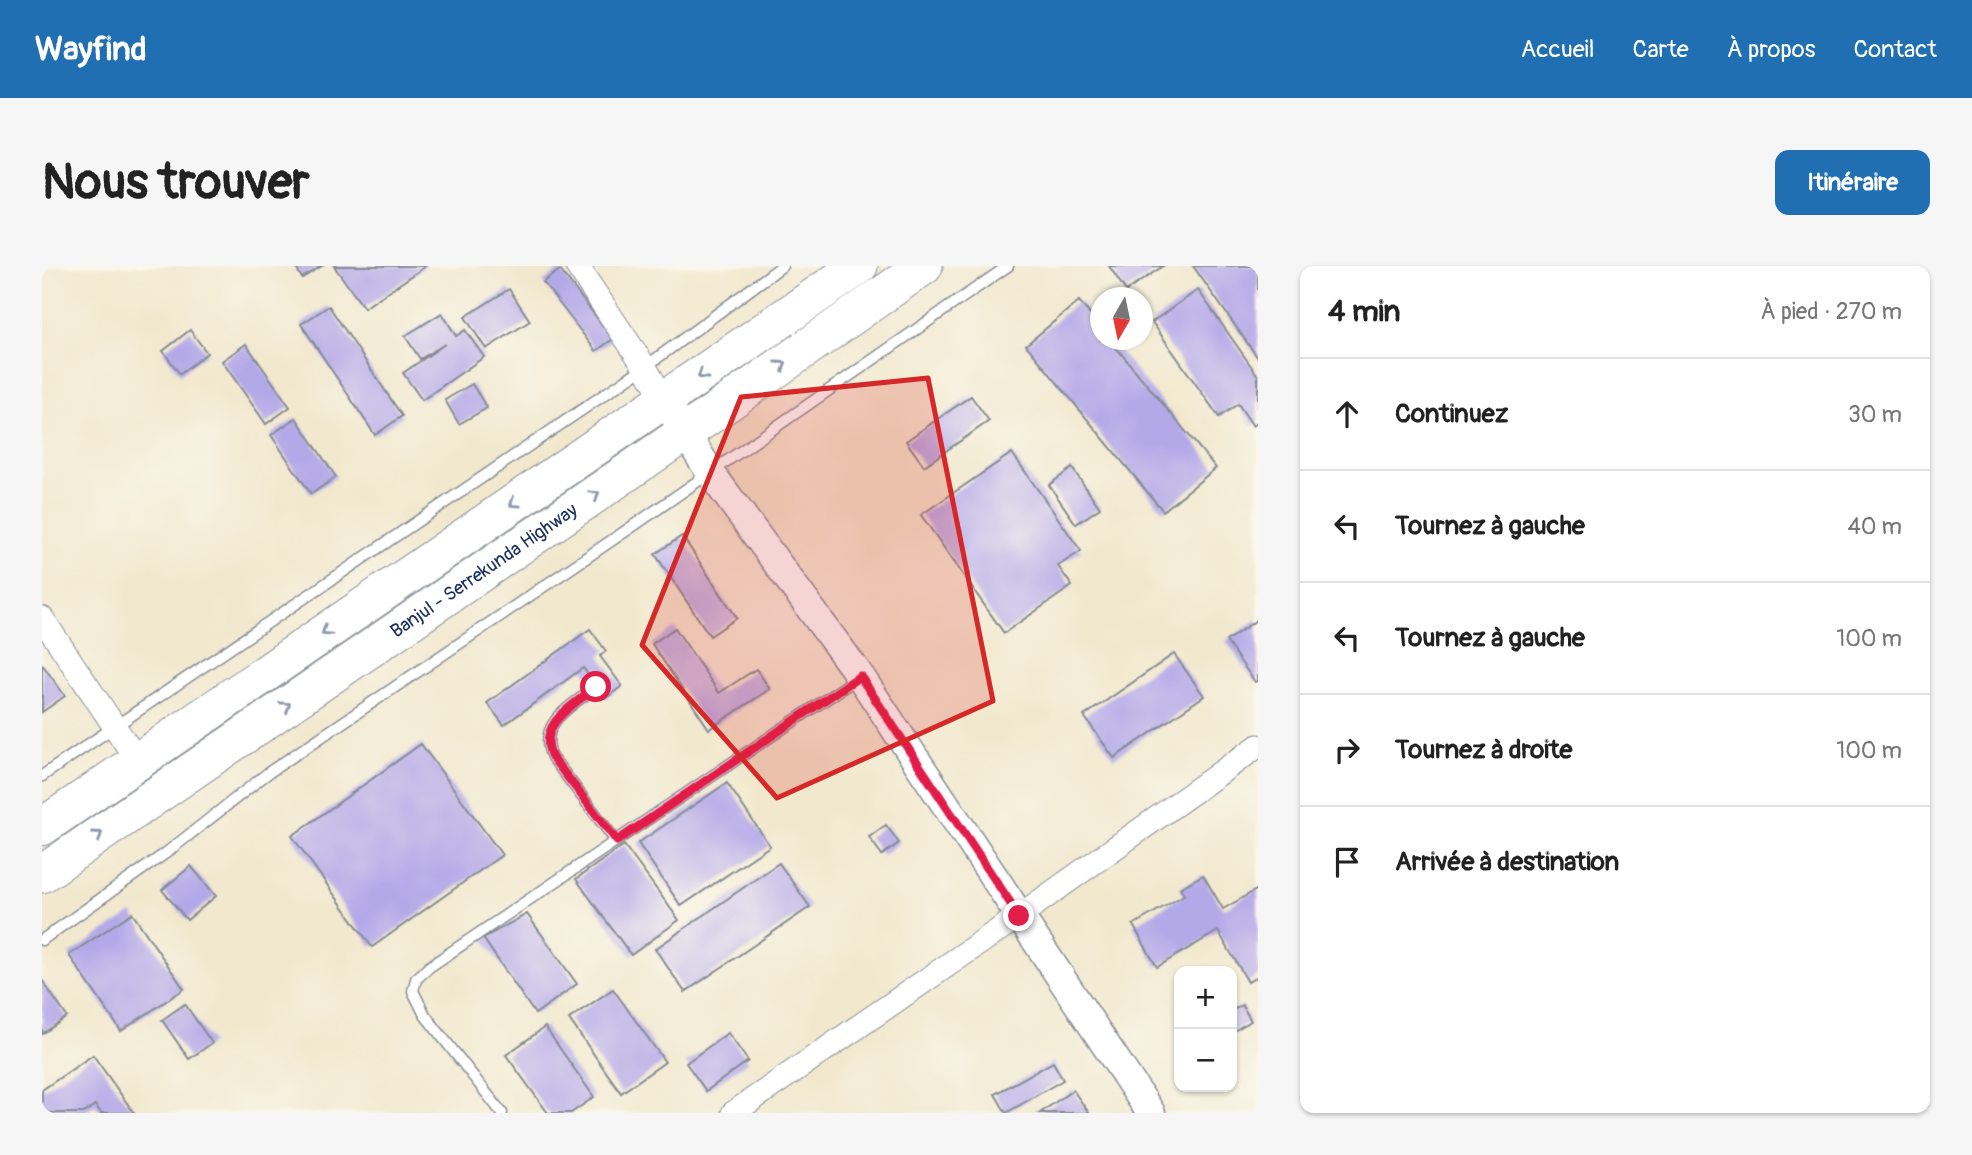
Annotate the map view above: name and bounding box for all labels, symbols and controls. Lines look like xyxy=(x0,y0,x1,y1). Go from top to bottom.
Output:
text: Wayfind xyxy=(35,29,147,70)
text: Accueil xyxy=(1521,35,1595,64)
text: Carte xyxy=(1633,35,1689,64)
text: À propos xyxy=(1727,35,1816,64)
text: Contact xyxy=(1854,35,1937,64)
button: Itinéraire xyxy=(1775,150,1930,215)
text: Nous trouver xyxy=(42,152,310,213)
north arrow xyxy=(1090,287,1153,350)
text: 4 min xyxy=(1328,293,1401,330)
text: À pied · 270 m xyxy=(1760,297,1902,326)
one-way arrow xyxy=(774,361,787,373)
one-way arrow xyxy=(697,367,710,379)
icon: ahead xyxy=(1328,395,1366,433)
text: Continuez xyxy=(1395,398,1508,430)
text: 30 m xyxy=(1848,400,1902,429)
one-way arrow xyxy=(587,491,600,503)
one-way arrow xyxy=(509,495,522,507)
street label: Banjul - Serrekunda Highway xyxy=(386,498,582,643)
icon: left xyxy=(1328,507,1366,545)
text: Tournez à gauche xyxy=(1395,510,1585,542)
text: 40 m xyxy=(1848,512,1902,541)
icon: left xyxy=(1328,619,1366,657)
text: Tournez à gauche xyxy=(1395,622,1585,654)
one-way arrow xyxy=(321,623,334,635)
text: 100 m xyxy=(1836,624,1902,653)
route start xyxy=(580,671,611,702)
one-way arrow xyxy=(278,702,291,714)
icon: right xyxy=(1328,731,1366,769)
text: Tournez à droite xyxy=(1395,734,1572,766)
text: 100 m xyxy=(1836,736,1902,765)
one-way arrow xyxy=(90,831,103,843)
icon: arrive xyxy=(1328,843,1366,881)
text: Arrivée à destination xyxy=(1395,846,1619,878)
route end xyxy=(1003,900,1034,931)
map controls xyxy=(1174,966,1237,1092)
button: + xyxy=(1174,966,1237,1029)
button: − xyxy=(1174,1029,1237,1092)

